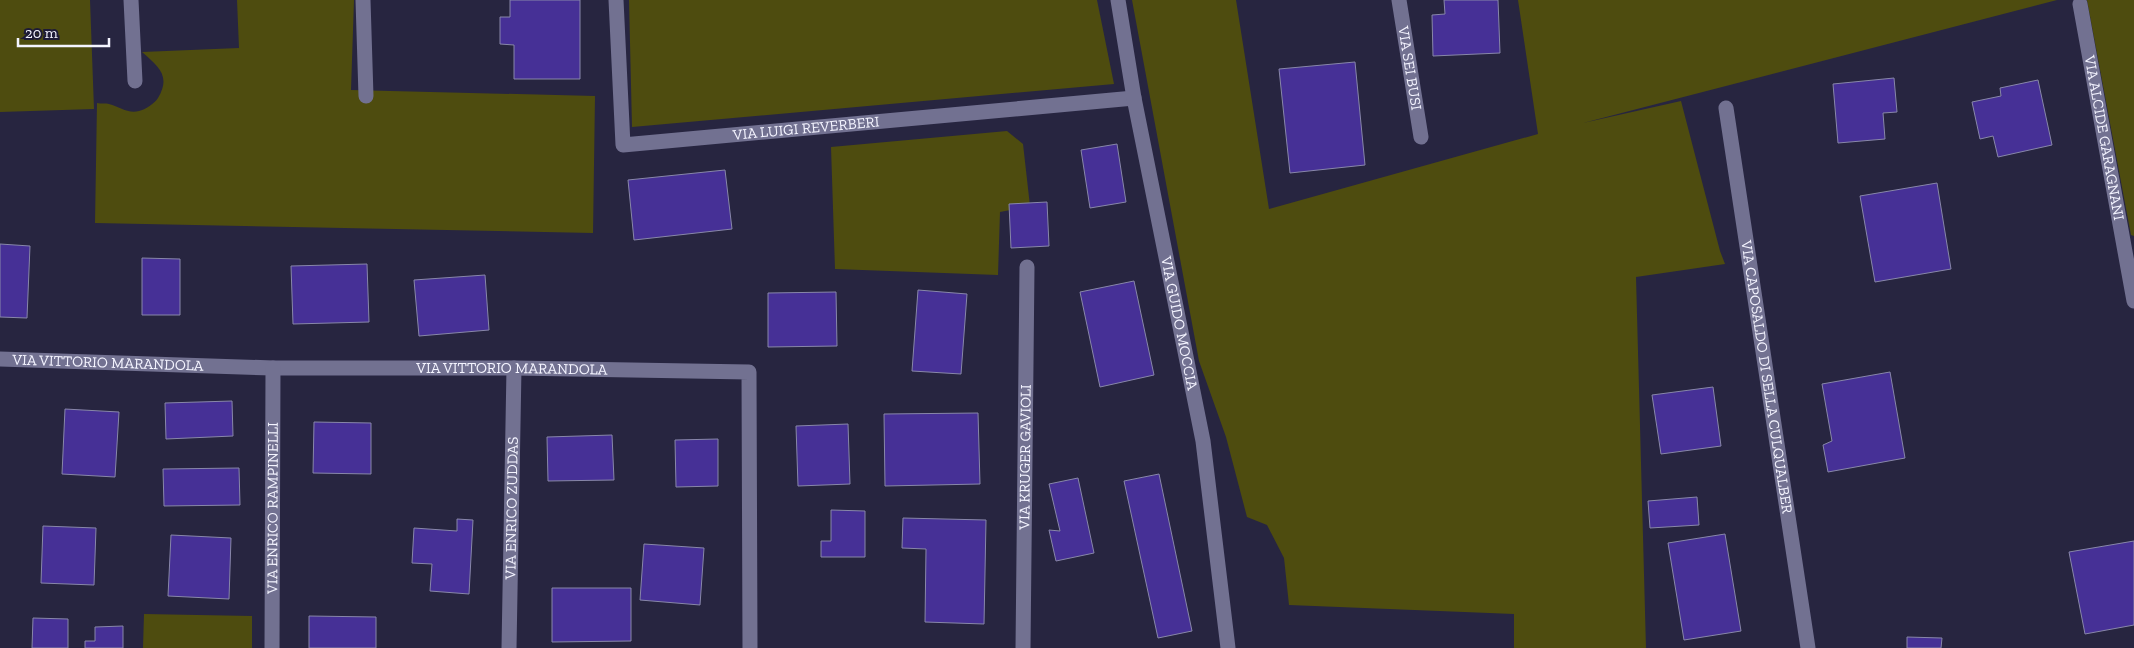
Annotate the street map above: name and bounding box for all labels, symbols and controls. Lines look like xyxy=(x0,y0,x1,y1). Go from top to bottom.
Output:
scale bar xyxy=(18,15,109,47)
text: 20 m xyxy=(25,24,58,42)
street label: VIA SEI BUSI xyxy=(1394,24,1426,112)
street label: VIA ALCIDE GARAGNANI xyxy=(2080,53,2128,222)
street label: VIA LUIGI REVERBERI xyxy=(731,112,880,144)
street label: VIA CAPOSALDO DI SELLA CULQUALBER xyxy=(1737,238,1797,515)
street label: VIA GUIDO MOCCIA xyxy=(1157,254,1202,392)
street label: VIA VITTORIO MARANDOLA xyxy=(11,350,204,375)
street label: VIA VITTORIO MARANDOLA xyxy=(415,359,608,379)
street label: VIA KRUGER GAVIOLI xyxy=(1015,384,1035,531)
street label: VIA ENRICO RAMPINELLI xyxy=(263,422,282,595)
street label: VIA ENRICO ZUDDAS xyxy=(501,436,522,581)

